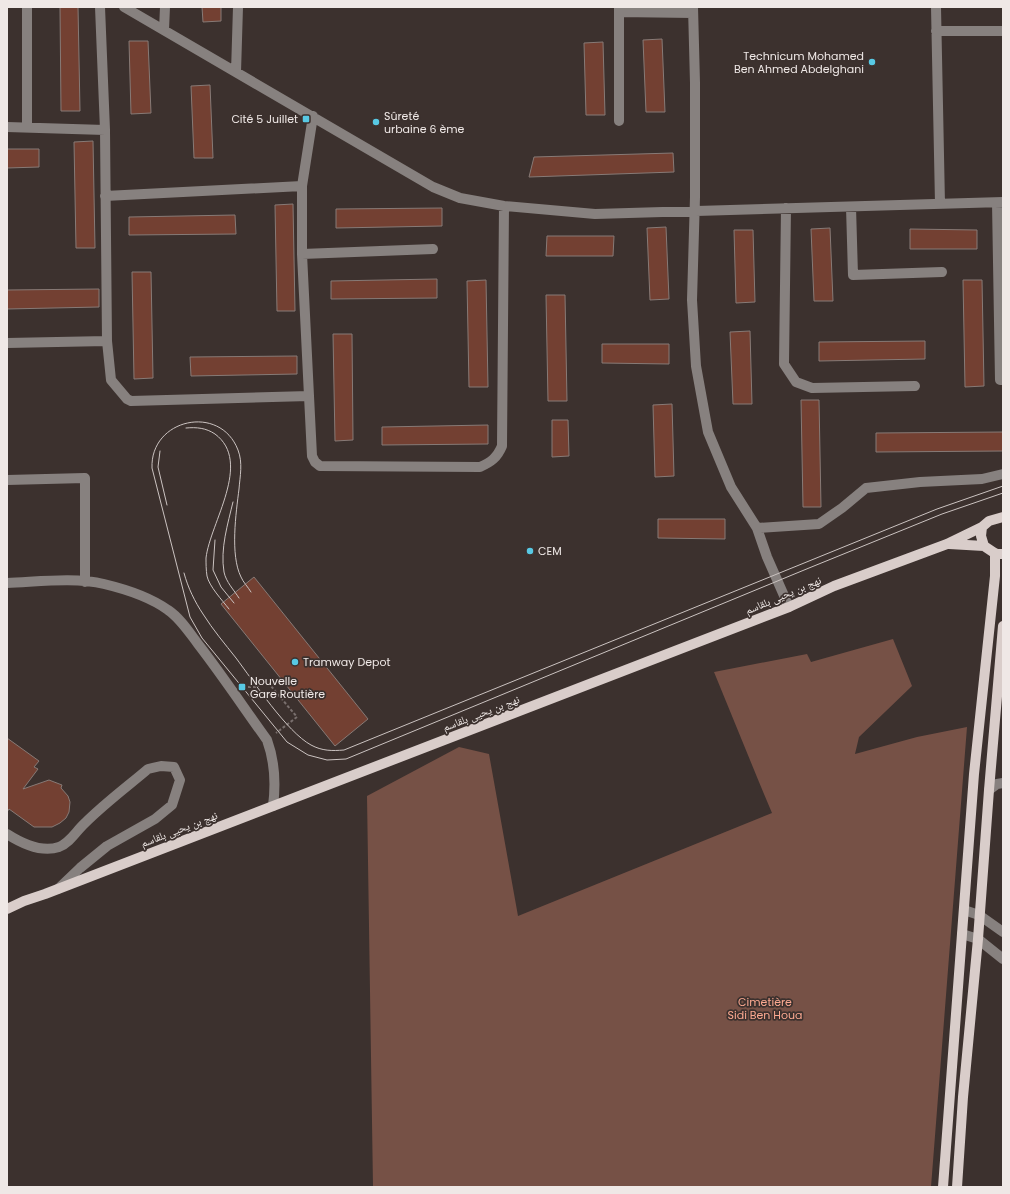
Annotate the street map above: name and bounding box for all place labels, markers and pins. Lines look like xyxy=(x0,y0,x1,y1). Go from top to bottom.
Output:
place label: Technicum Mohamed Ben Ahmed Abdelghani xyxy=(734,48,864,77)
marker: Technicum Mohamed Ben Ahmed Abdelghani xyxy=(867,57,877,67)
place label: Sûreté urbaine 6 ème xyxy=(384,108,465,137)
place label: Cité 5 Juillet xyxy=(231,111,298,127)
marker: Cité 5 Juillet xyxy=(301,114,311,124)
marker: Sûreté urbaine 6 ème xyxy=(371,117,381,127)
place label: CEM xyxy=(538,543,562,559)
marker: CEM xyxy=(525,546,535,556)
place label: Tramway Depot xyxy=(303,654,390,670)
marker: Tramway Depot xyxy=(290,657,300,667)
place label: Nouvelle Gare Routière xyxy=(250,673,325,702)
marker: Nouvelle Gare Routière xyxy=(237,682,247,692)

